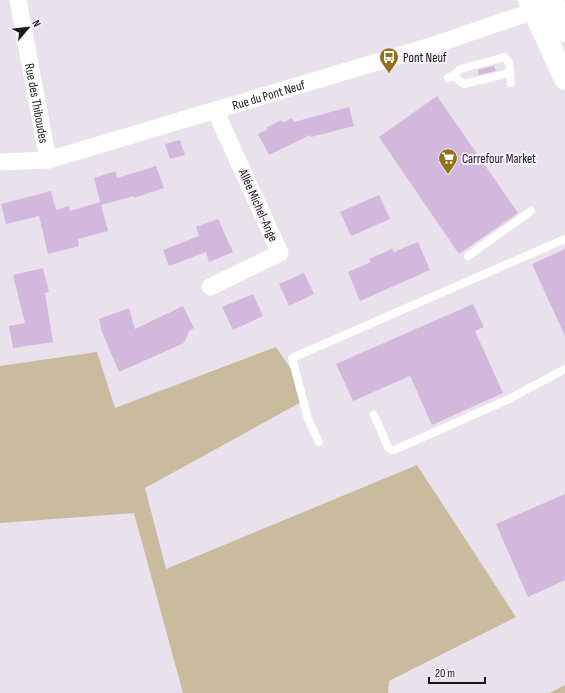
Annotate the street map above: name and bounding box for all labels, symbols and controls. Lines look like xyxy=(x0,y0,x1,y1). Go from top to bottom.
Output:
north arrow xyxy=(8,8,48,48)
text: N xyxy=(29,18,44,29)
bus stop icon: Pont Neuf xyxy=(378,46,400,74)
place label: Pont Neuf xyxy=(403,50,447,66)
street label: Rue des Thiboudes xyxy=(21,62,52,145)
street label: Rue du Pont Neuf xyxy=(230,77,307,114)
supermarket icon: Carrefour Market xyxy=(437,147,459,175)
place label: Carrefour Market xyxy=(462,151,536,167)
street label: Allée Michel-Ange xyxy=(235,166,281,244)
scale bar xyxy=(429,659,485,685)
text: 20 m xyxy=(435,666,455,681)

